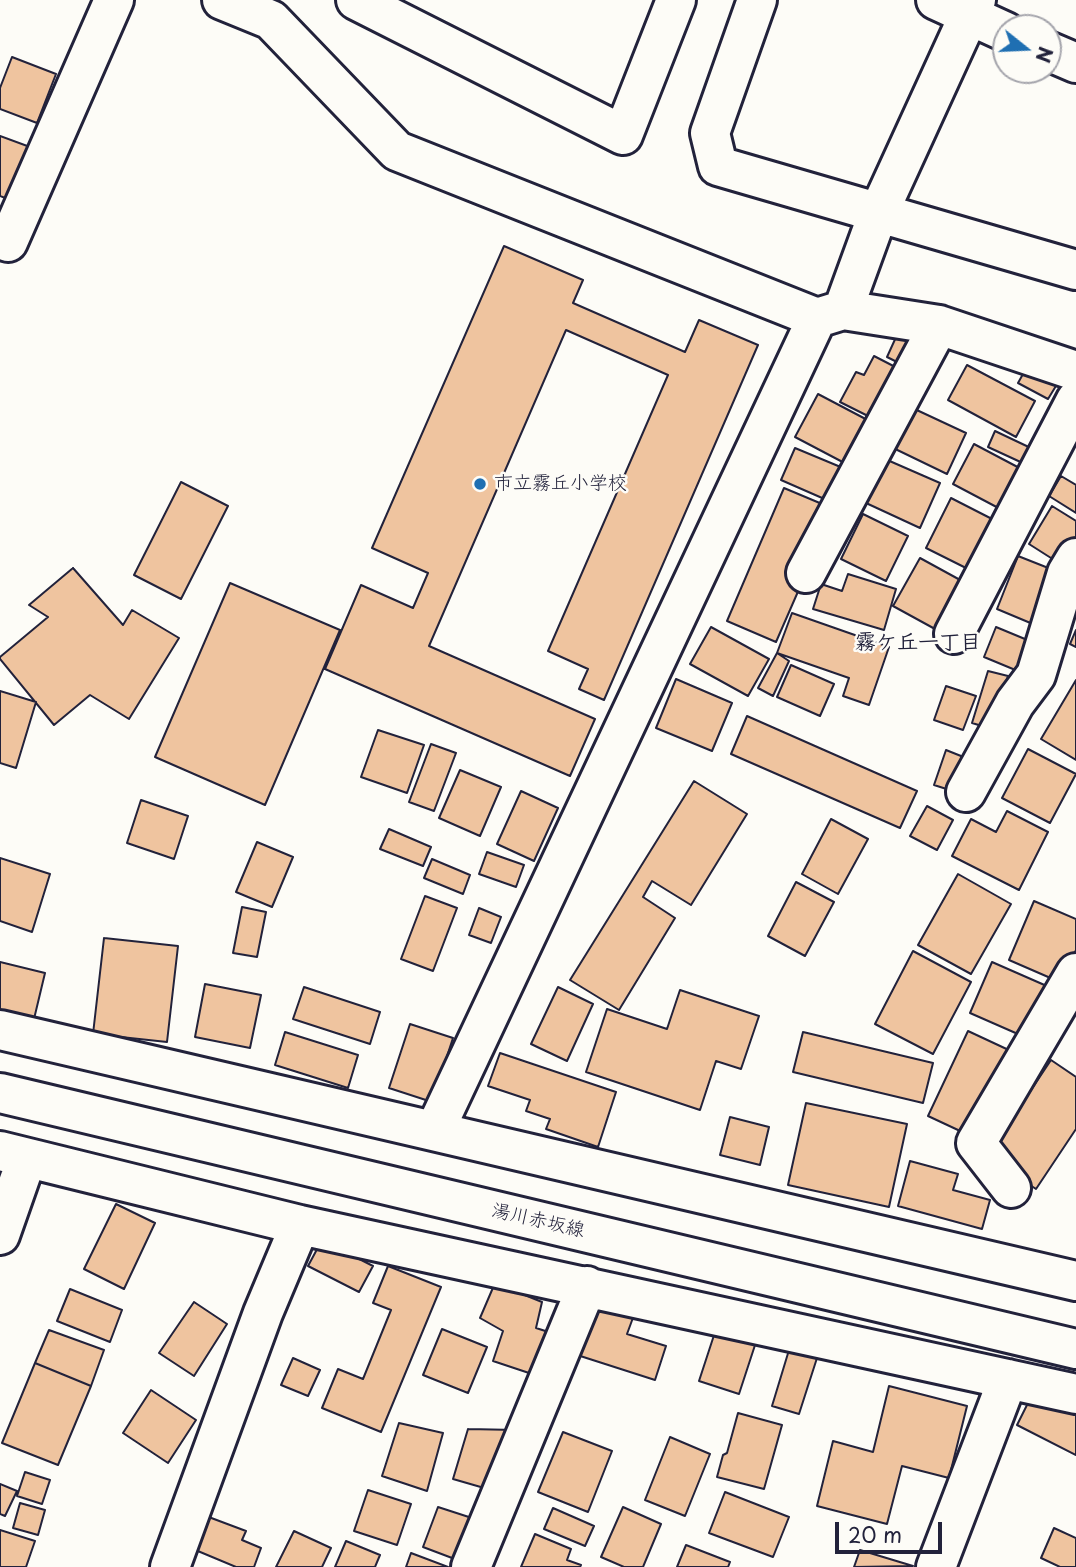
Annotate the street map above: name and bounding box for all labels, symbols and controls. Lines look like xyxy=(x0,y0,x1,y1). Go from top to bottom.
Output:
north arrow xyxy=(992,14,1062,84)
text: N xyxy=(1029,43,1061,66)
place label: 市立霧丘小学校 xyxy=(494,473,627,495)
marker: 市立霧丘小学校 xyxy=(472,476,488,492)
district label: 霧ケ丘一丁目 xyxy=(855,630,981,656)
street label: 湯川赤坂線 xyxy=(489,1199,587,1243)
scale bar xyxy=(838,1508,945,1552)
text: 20 m xyxy=(848,1518,902,1550)

